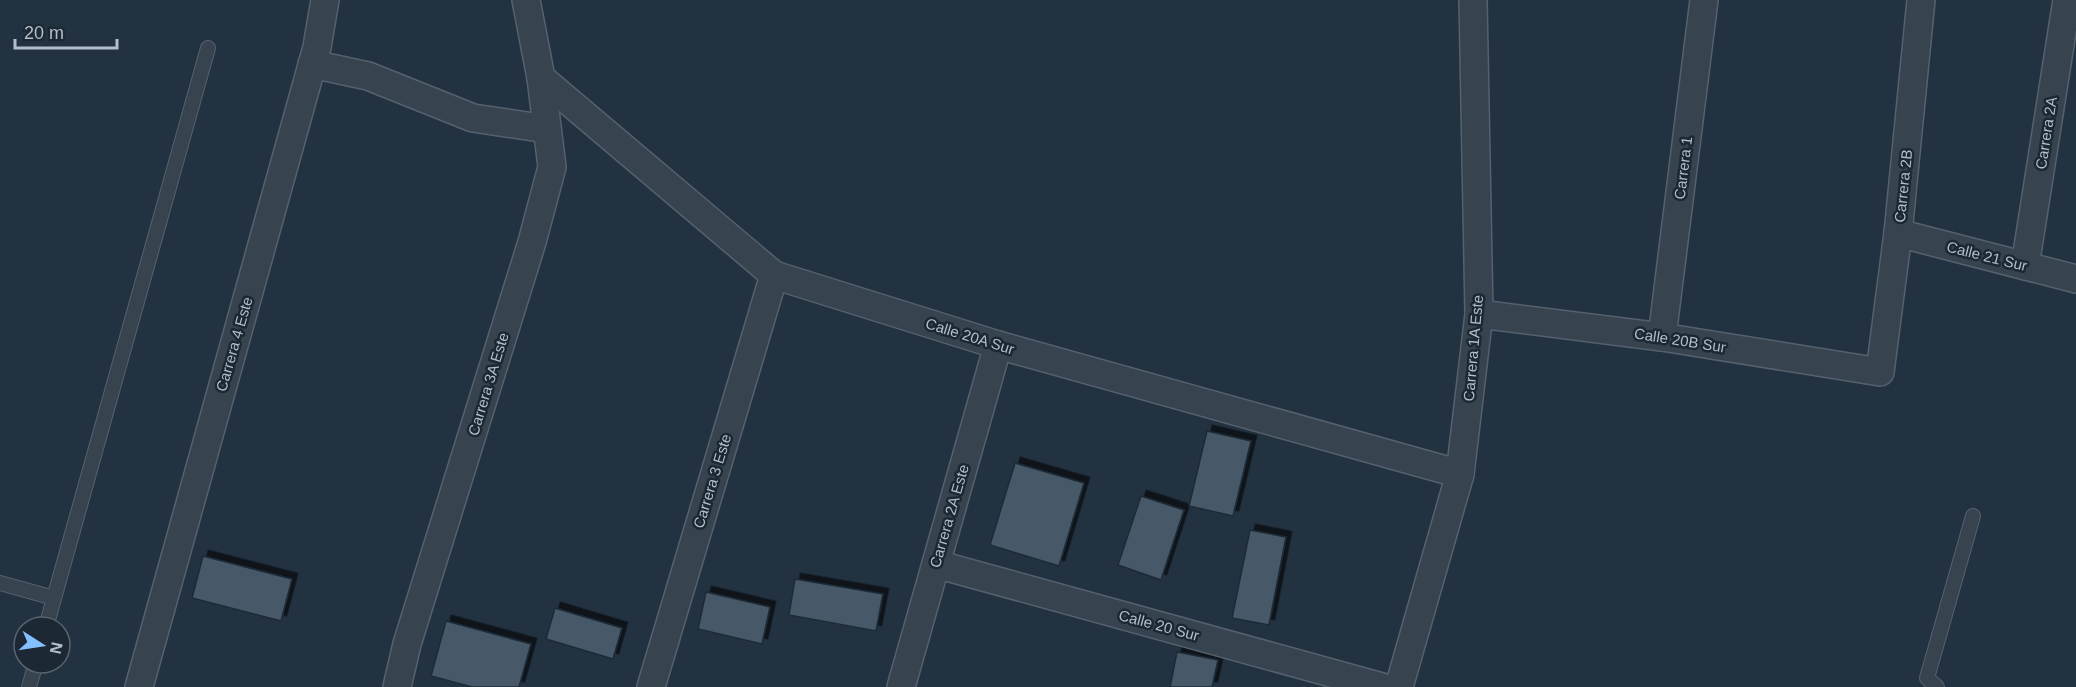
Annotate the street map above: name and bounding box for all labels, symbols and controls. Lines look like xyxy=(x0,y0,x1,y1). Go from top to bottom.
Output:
scale bar xyxy=(15,12,117,50)
text: 20 m xyxy=(24,23,64,43)
street label: Carrera 2A xyxy=(2032,95,2060,171)
street label: Carrera 1 xyxy=(1671,136,1695,200)
street label: Carrera 2B xyxy=(1891,149,1915,223)
street label: Calle 21 Sur xyxy=(1945,238,2029,274)
street label: Carrera 1A Este xyxy=(1460,294,1486,402)
street label: Carrera 4 Este xyxy=(212,295,256,393)
street label: Calle 20A Sur xyxy=(924,314,1016,358)
street label: Calle 20B Sur xyxy=(1633,324,1727,356)
street label: Carrera 3A Este xyxy=(464,330,512,438)
street label: Carrera 3 Este xyxy=(690,432,734,530)
street label: Carrera 2A Este xyxy=(926,462,972,570)
street label: Calle 20 Sur xyxy=(1117,606,1201,644)
north arrow xyxy=(12,615,72,675)
text: N xyxy=(47,641,66,655)

